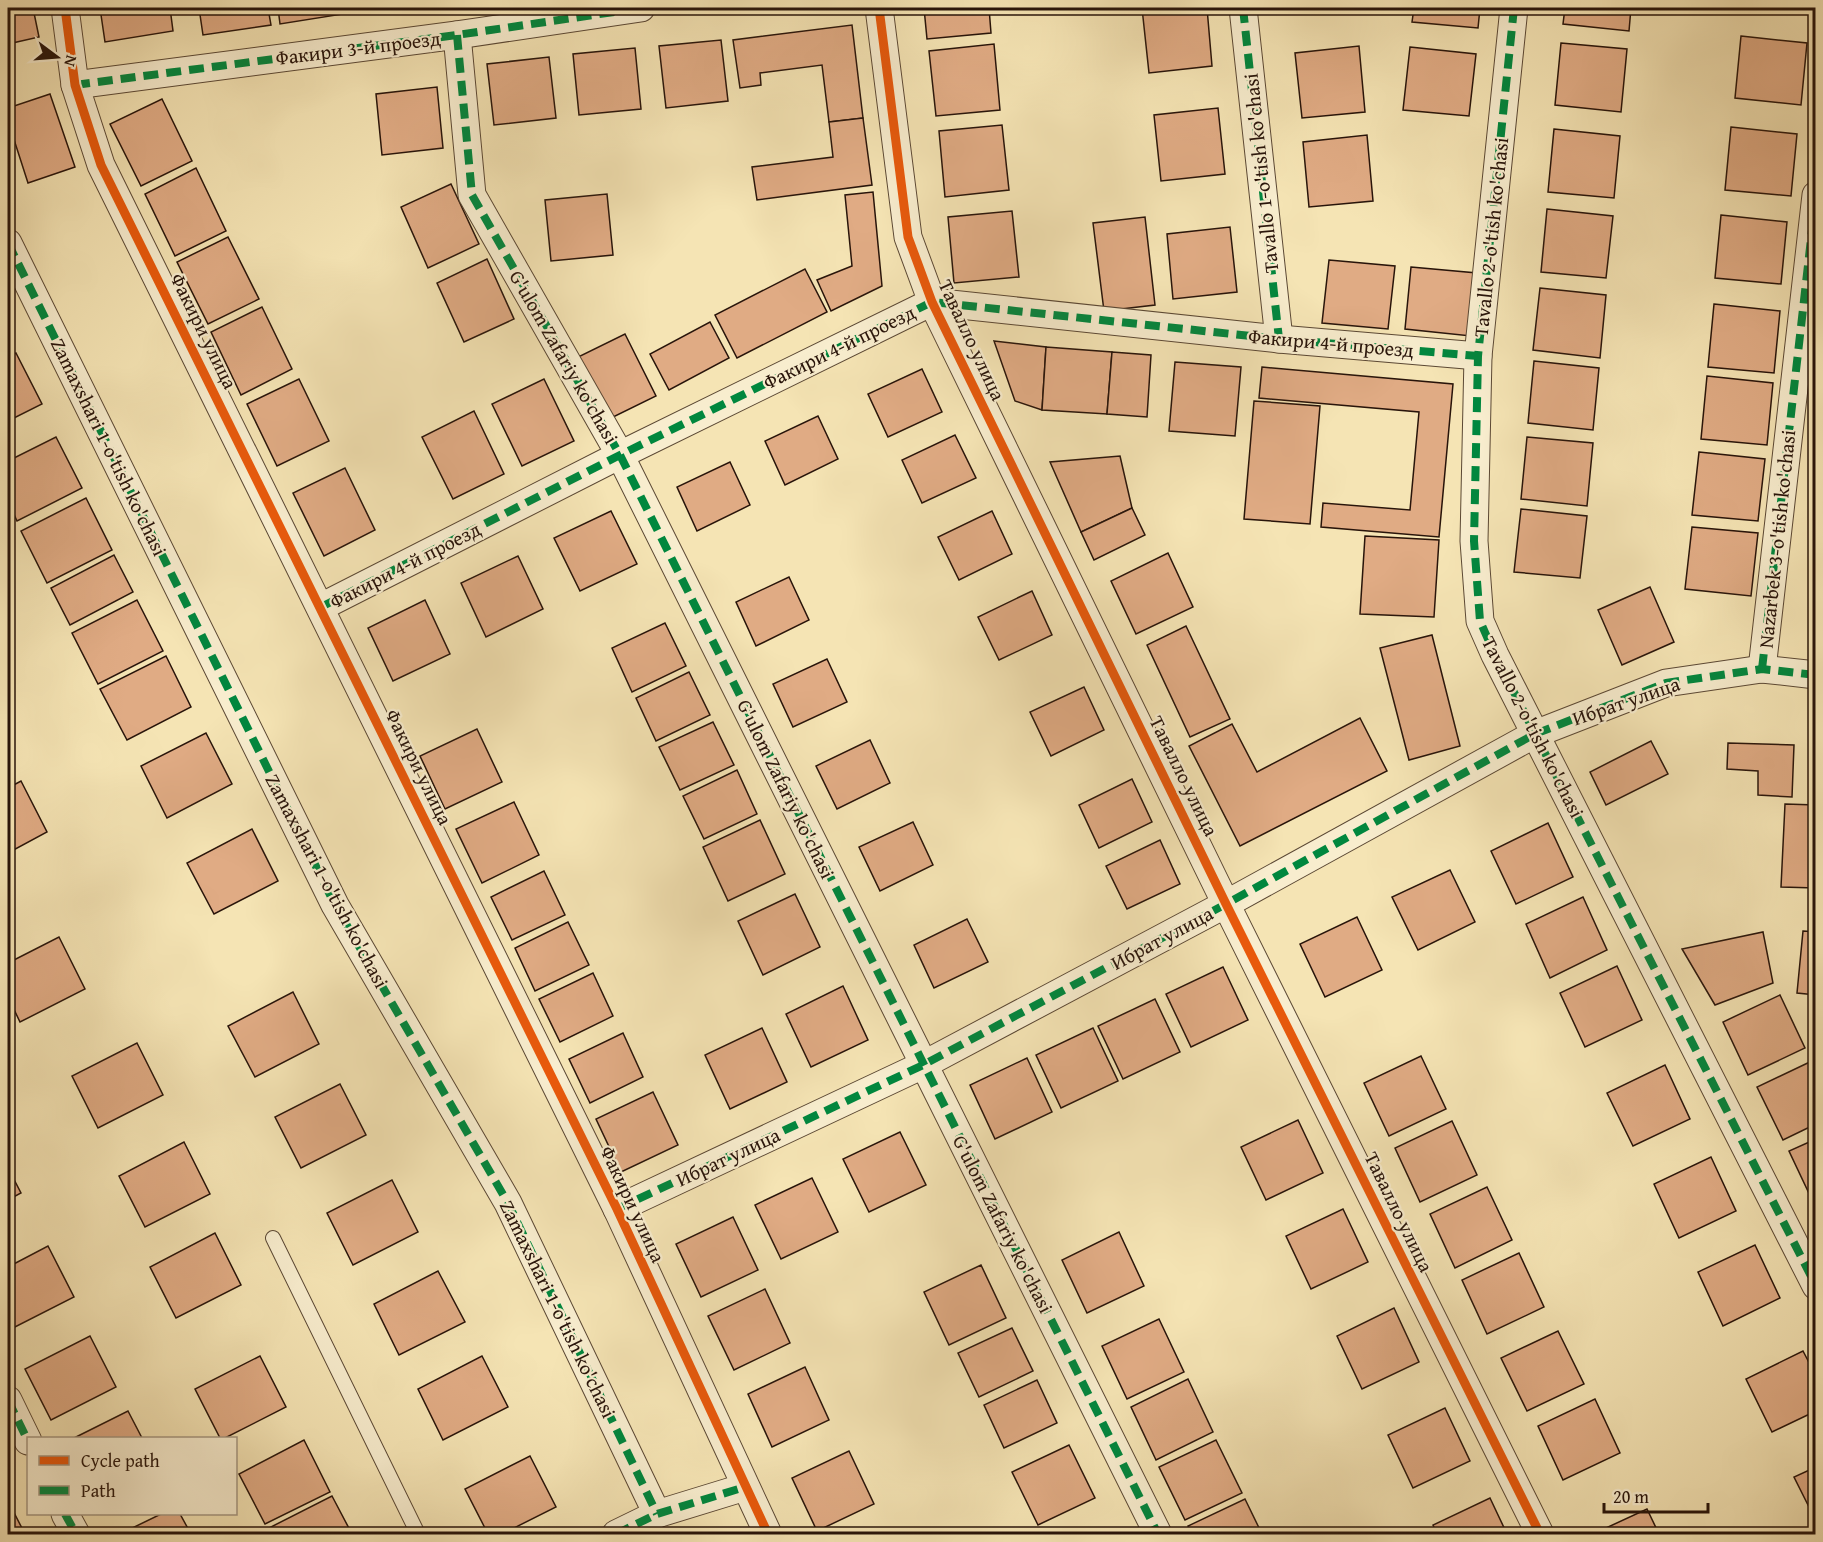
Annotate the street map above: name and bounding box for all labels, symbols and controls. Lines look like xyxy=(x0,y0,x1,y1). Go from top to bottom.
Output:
street label: Факири 3-й проезд xyxy=(274,23,442,72)
north arrow xyxy=(27,27,87,87)
text: N xyxy=(58,53,84,70)
street label: Tavallo 1-o'tish ko'chasi xyxy=(1236,71,1285,274)
street label: Tavallo 2-o'tish ko'chasi xyxy=(1466,135,1515,338)
street label: G'ulom Zafariy ko'chasi xyxy=(503,264,626,449)
street label: Факири улица xyxy=(164,268,245,394)
street label: Тавалло улица xyxy=(932,274,1013,406)
street label: Факири 4-й проезд xyxy=(758,297,920,396)
street label: Факири 4-й проезд xyxy=(1247,321,1415,364)
street label: Zamaxshari 1-o'tish ko'chasi xyxy=(44,333,175,561)
street label: Nazarbek 3-o'tish ko'chasi xyxy=(1751,428,1802,650)
street label: Факири 4-й проезд xyxy=(324,514,485,615)
street label: Tavallo 2-o'tish ko'chasi xyxy=(1475,631,1592,823)
street label: Ибрат улица xyxy=(1568,668,1684,732)
street label: G'ulom Zafariy ko'chasi xyxy=(730,694,843,884)
street label: Факири улица xyxy=(379,704,460,830)
street label: Тавалло улица xyxy=(1143,711,1226,841)
street label: Zamaxshari 1-o'tish ko'chasi xyxy=(259,768,397,993)
street label: Ибрат улица xyxy=(1105,898,1218,977)
street label: Ибрат улица xyxy=(671,1120,785,1193)
street label: G'ulom Zafariy ko'chasi xyxy=(946,1130,1061,1318)
street label: Факири улица xyxy=(594,1141,673,1267)
street label: Тавалло улица xyxy=(1358,1147,1441,1277)
street label: Zamaxshari 1-o'tish ko'chasi xyxy=(493,1195,624,1423)
legend xyxy=(27,1437,237,1515)
text: Cycle path xyxy=(81,1447,160,1474)
scale bar xyxy=(1604,1476,1708,1514)
text: Path xyxy=(81,1477,116,1504)
text: 20 m xyxy=(1613,1483,1649,1510)

